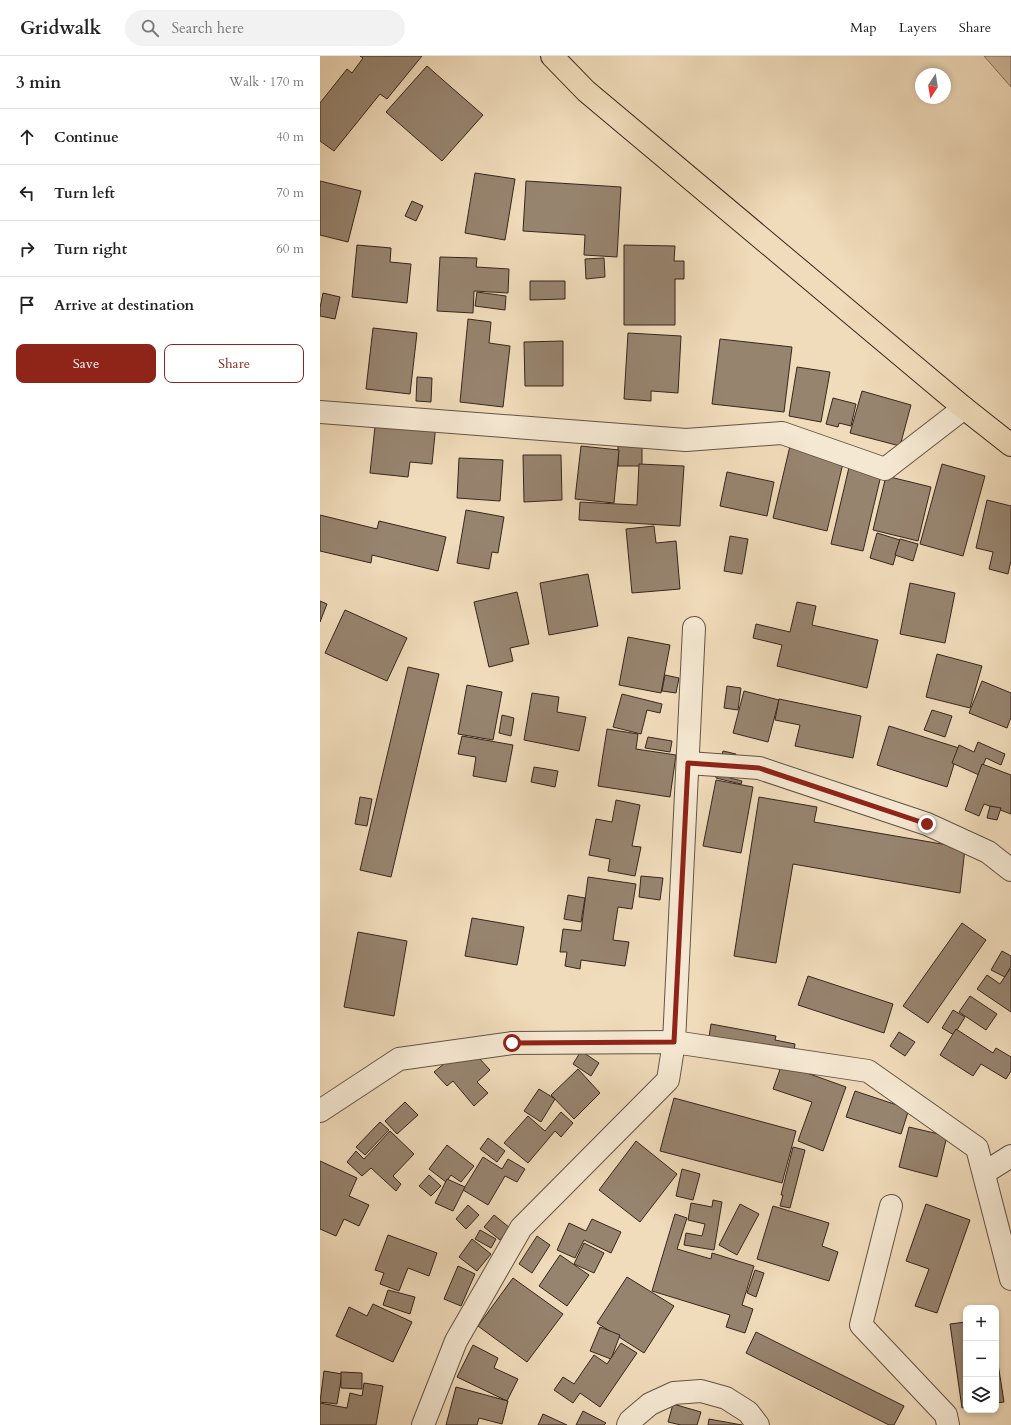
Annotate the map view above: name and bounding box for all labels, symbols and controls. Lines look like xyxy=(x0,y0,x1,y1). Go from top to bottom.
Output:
search box xyxy=(125,10,405,46)
text: Gridwalk xyxy=(20,15,101,41)
icon: search xyxy=(139,17,161,39)
text: Search here xyxy=(171,18,244,38)
text: Map xyxy=(850,18,877,37)
text: Layers xyxy=(899,18,937,37)
text: Share xyxy=(959,18,991,37)
north arrow xyxy=(915,68,951,104)
text: 3 min xyxy=(16,71,61,94)
text: Walk · 170 m xyxy=(229,73,304,91)
icon: ahead xyxy=(16,126,38,148)
text: Continue xyxy=(54,127,119,147)
text: 40 m xyxy=(276,128,304,146)
icon: left xyxy=(16,182,38,204)
text: Turn left xyxy=(54,183,115,203)
text: 70 m xyxy=(276,184,304,202)
icon: right xyxy=(16,238,38,260)
text: Turn right xyxy=(54,239,127,259)
text: 60 m xyxy=(276,240,304,258)
icon: arrive xyxy=(16,294,38,316)
text: Arrive at destination xyxy=(54,295,194,315)
button: Save xyxy=(16,344,156,383)
button: Share xyxy=(164,344,304,383)
route end xyxy=(918,815,936,833)
route start xyxy=(503,1034,521,1052)
map controls xyxy=(963,1305,999,1413)
button: + xyxy=(963,1305,999,1341)
button: − xyxy=(963,1341,999,1377)
button: layers xyxy=(963,1377,999,1413)

